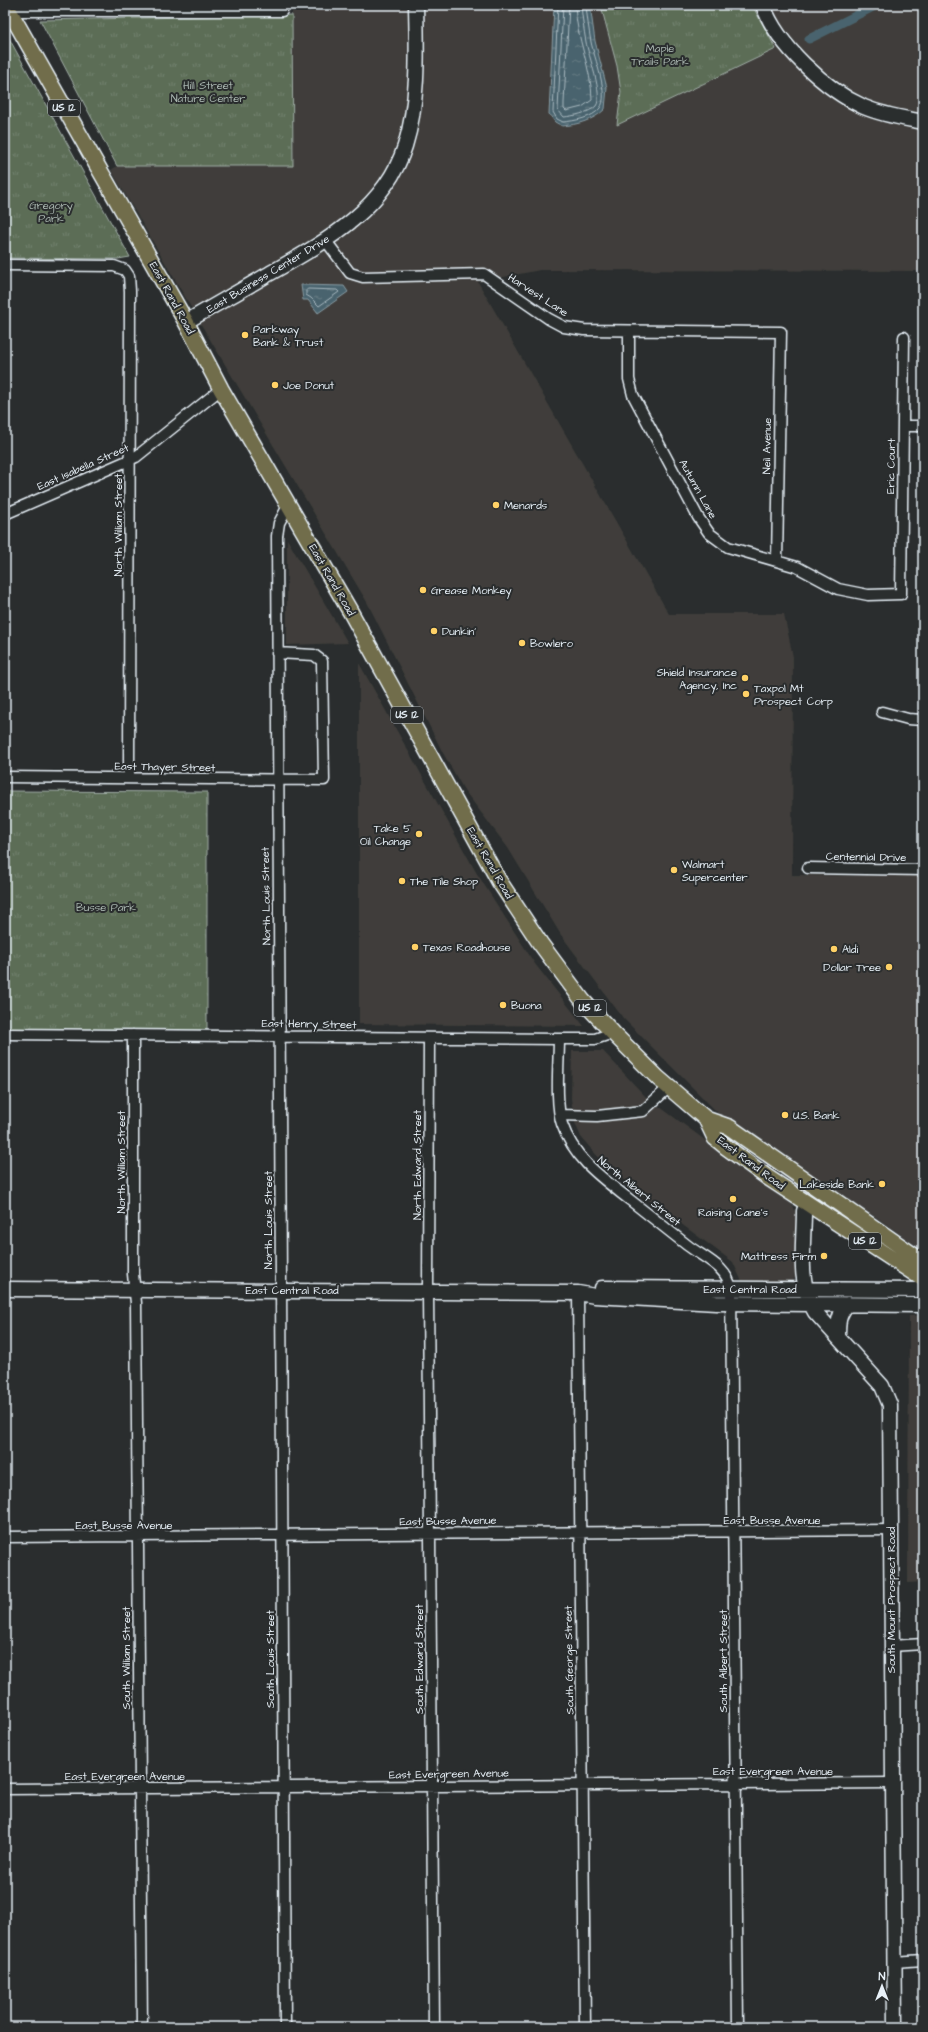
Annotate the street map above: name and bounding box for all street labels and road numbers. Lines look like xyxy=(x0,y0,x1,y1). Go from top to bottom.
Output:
road number: US 12 xyxy=(48,100,80,116)
street label: East Business Center Drive xyxy=(204,231,332,317)
street label: East Rand Road xyxy=(146,259,198,337)
street label: Harvest Lane xyxy=(505,270,571,320)
street label: Neil Avenue xyxy=(759,418,775,474)
street label: Eric Court xyxy=(883,437,899,494)
street label: East Isabella Street xyxy=(35,440,132,494)
street label: Autumn Lane xyxy=(675,457,721,521)
street label: North William Street xyxy=(111,473,126,577)
street label: East Rand Road xyxy=(305,541,359,619)
road number: US 12 xyxy=(391,707,423,723)
street label: East Thayer Street xyxy=(114,759,216,776)
street label: East Rand Road xyxy=(463,824,517,902)
street label: North Louis Street xyxy=(258,846,274,945)
street label: Centennial Drive xyxy=(826,849,906,865)
road number: US 12 xyxy=(574,1000,606,1016)
street label: East Henry Street xyxy=(261,1016,357,1033)
street label: North Edward Street xyxy=(410,1109,425,1220)
street label: North William Street xyxy=(114,1110,129,1214)
street label: East Rand Road xyxy=(714,1133,788,1193)
street label: North Albert Street xyxy=(594,1153,684,1230)
street label: North Louis Street xyxy=(261,1170,276,1269)
road number: US 12 xyxy=(849,1233,881,1249)
street label: East Central Road xyxy=(703,1282,797,1297)
street label: East Central Road xyxy=(245,1283,339,1298)
street label: East Busse Avenue xyxy=(399,1513,497,1529)
street label: East Busse Avenue xyxy=(723,1513,821,1528)
street label: East Busse Avenue xyxy=(75,1518,173,1533)
street label: South Mount Prospect Road xyxy=(884,1526,899,1673)
street label: South Edward Street xyxy=(412,1604,427,1714)
street label: South George Street xyxy=(561,1605,578,1715)
street label: South William Street xyxy=(119,1606,134,1709)
street label: South Louis Street xyxy=(263,1609,278,1708)
street label: South Albert Street xyxy=(716,1609,731,1712)
street label: East Evergreen Avenue xyxy=(713,1764,833,1780)
street label: East Evergreen Avenue xyxy=(389,1765,509,1784)
street label: East Evergreen Avenue xyxy=(65,1769,185,1785)

